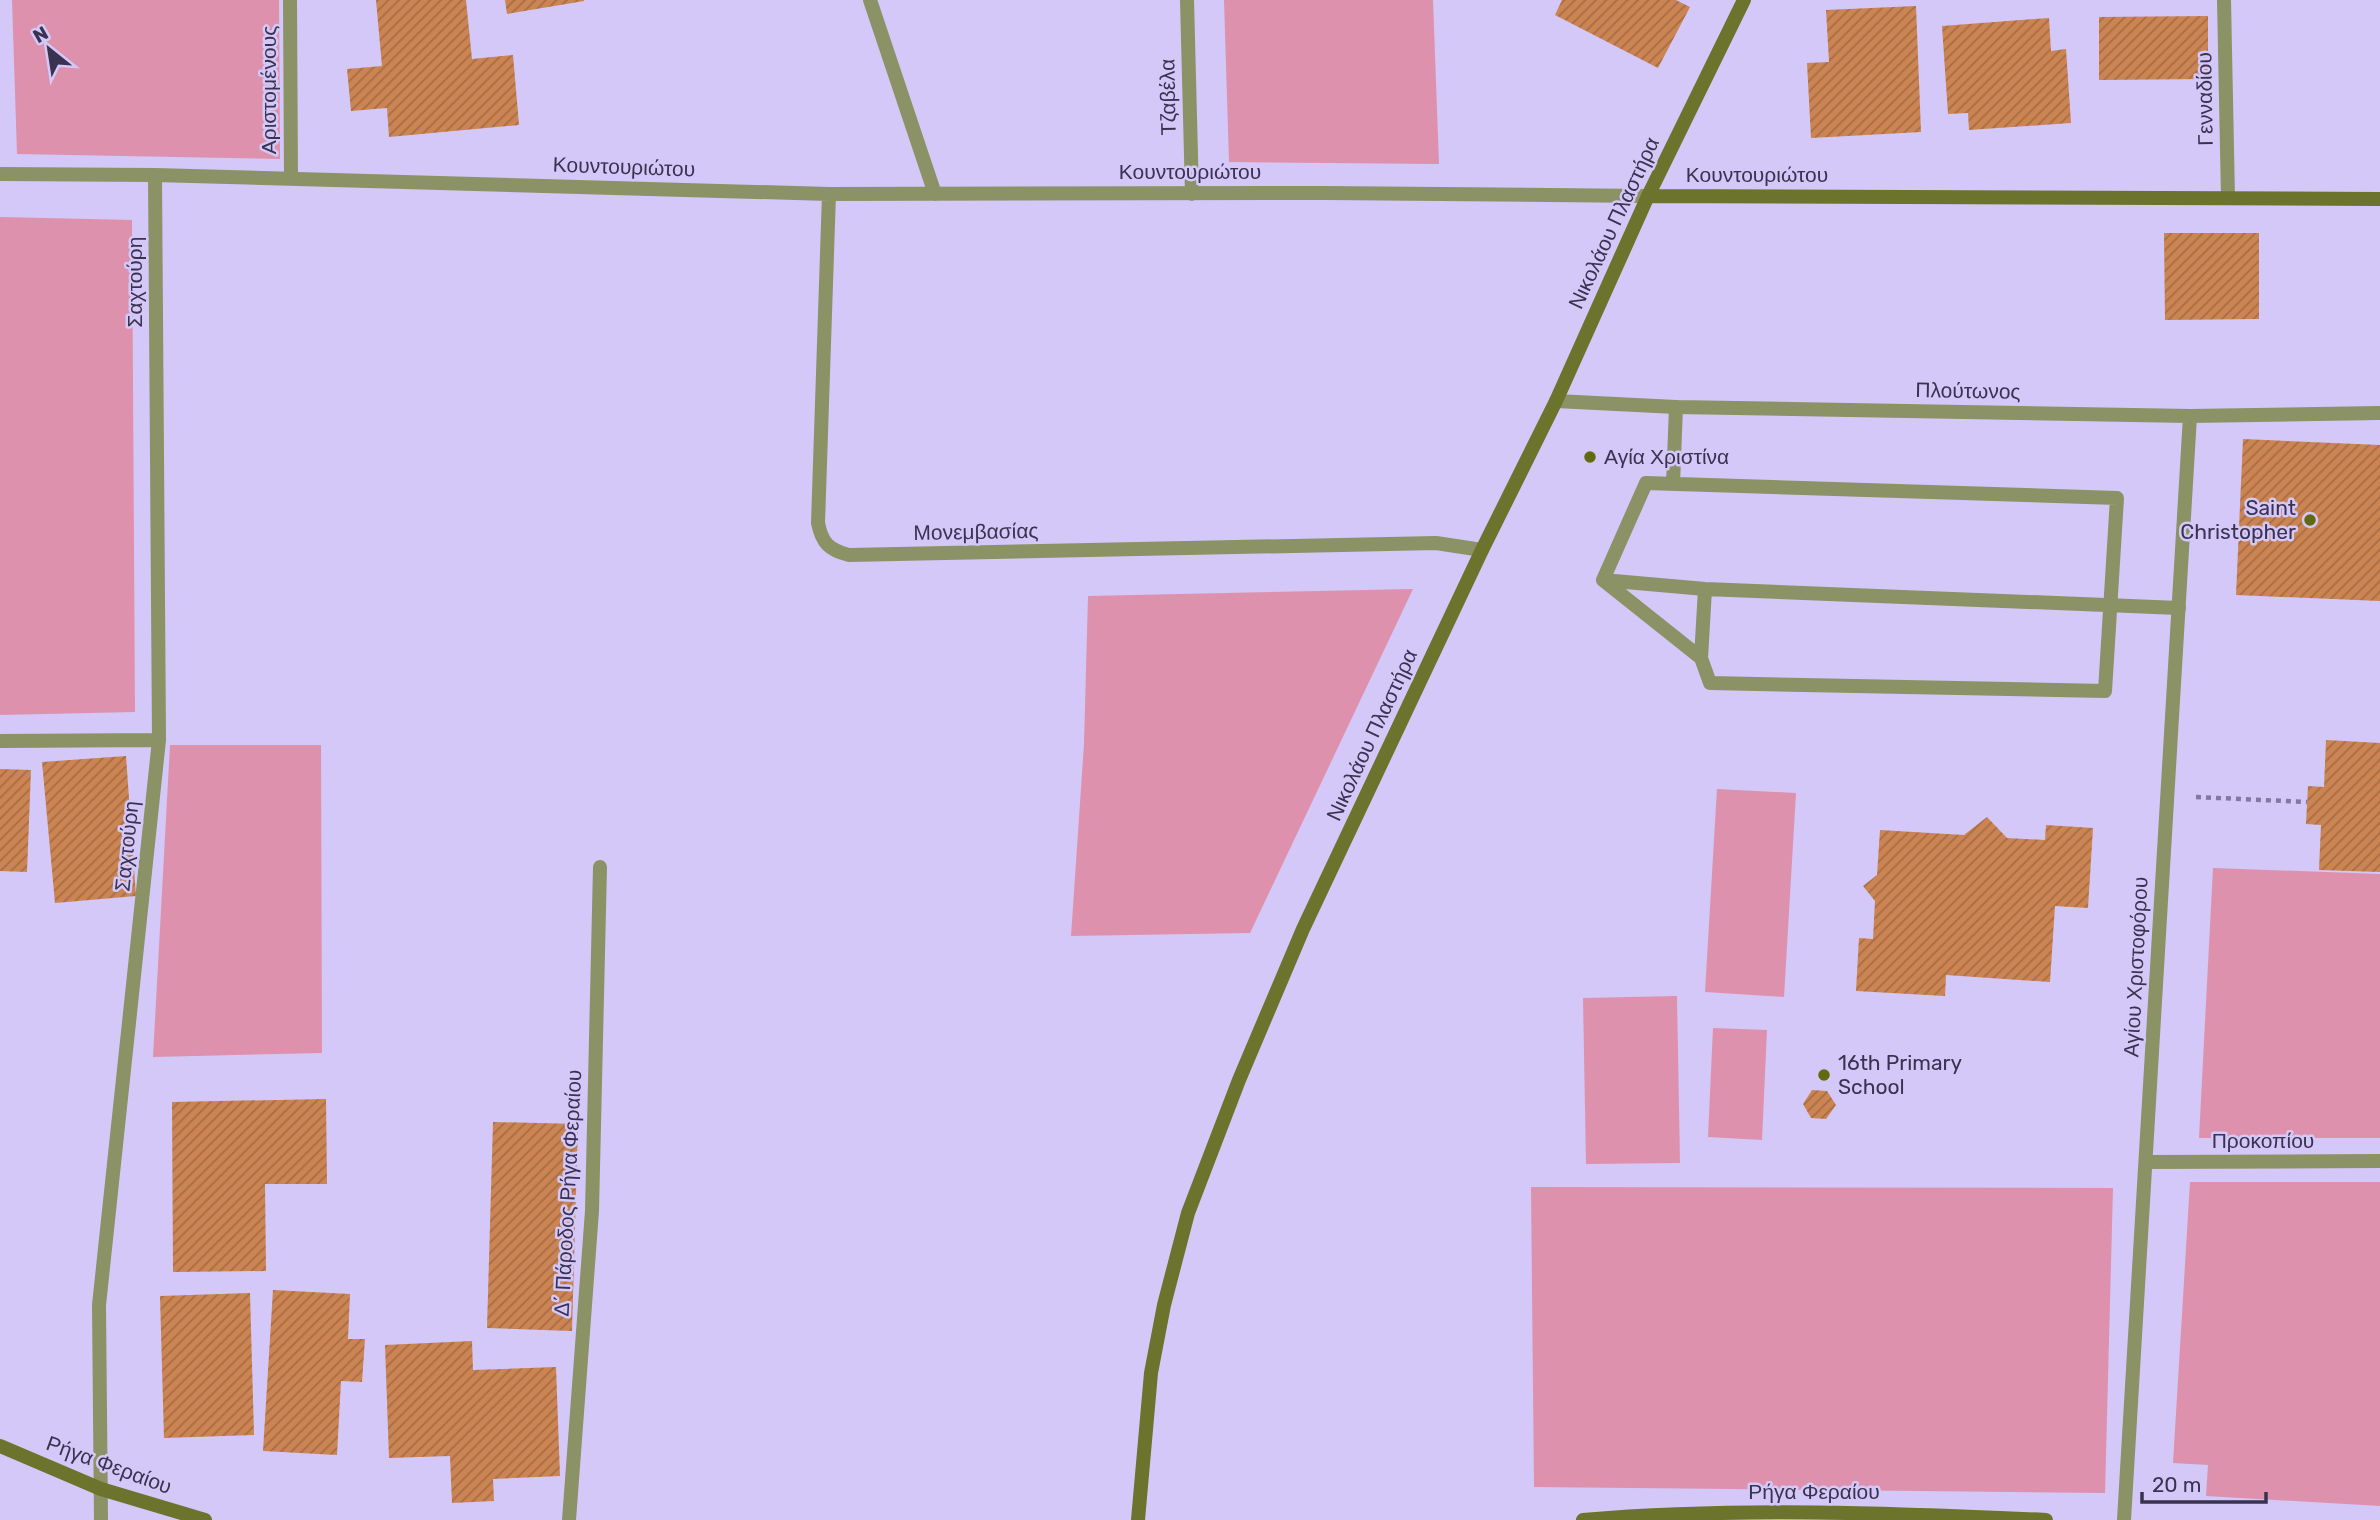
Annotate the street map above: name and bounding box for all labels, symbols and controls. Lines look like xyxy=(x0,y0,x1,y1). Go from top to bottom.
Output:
north arrow xyxy=(14,14,84,84)
text: N xyxy=(29,21,52,48)
street label: Αριστομένους xyxy=(256,26,281,154)
street label: Γενναδίου xyxy=(2191,52,2218,146)
street label: Τζαβέλα xyxy=(1154,58,1181,136)
street label: Νικολάου Πλαστήρα xyxy=(1563,133,1664,313)
street label: Κουντουριώτου xyxy=(552,152,696,181)
street label: Κουντουριώτου xyxy=(1119,159,1261,184)
street label: Κουντουριώτου xyxy=(1686,162,1828,187)
street label: Σαχτούρη xyxy=(122,237,147,327)
street label: Πλούτωνος xyxy=(1915,377,2021,404)
place label: Αγία Χριστίνα xyxy=(1604,444,1729,469)
marker: Αγία Χριστίνα xyxy=(1582,449,1598,465)
place label: Saint Christopher xyxy=(2180,495,2296,544)
marker: Saint Christopher xyxy=(2302,512,2318,528)
street label: Μονεμβασίας xyxy=(913,518,1039,545)
street label: Νικολάου Πλαστήρα xyxy=(1321,645,1422,825)
street label: Σαχτούρη xyxy=(109,799,144,892)
street label: Αγίου Χριστοφόρου xyxy=(2118,876,2153,1058)
place label: 16th Primary School xyxy=(1838,1050,1963,1099)
marker: 16th Primary School xyxy=(1816,1067,1832,1083)
street label: Δ΄ Πάροδος Ρήγα Φεραίου xyxy=(549,1069,586,1317)
street label: Προκοπίου xyxy=(2212,1128,2314,1153)
street label: Ρήγα Φεραίου xyxy=(43,1430,175,1499)
scale bar xyxy=(2142,1460,2266,1504)
text: 20 m xyxy=(2152,1472,2201,1497)
street label: Ρήγα Φεραίου xyxy=(1748,1479,1880,1504)

